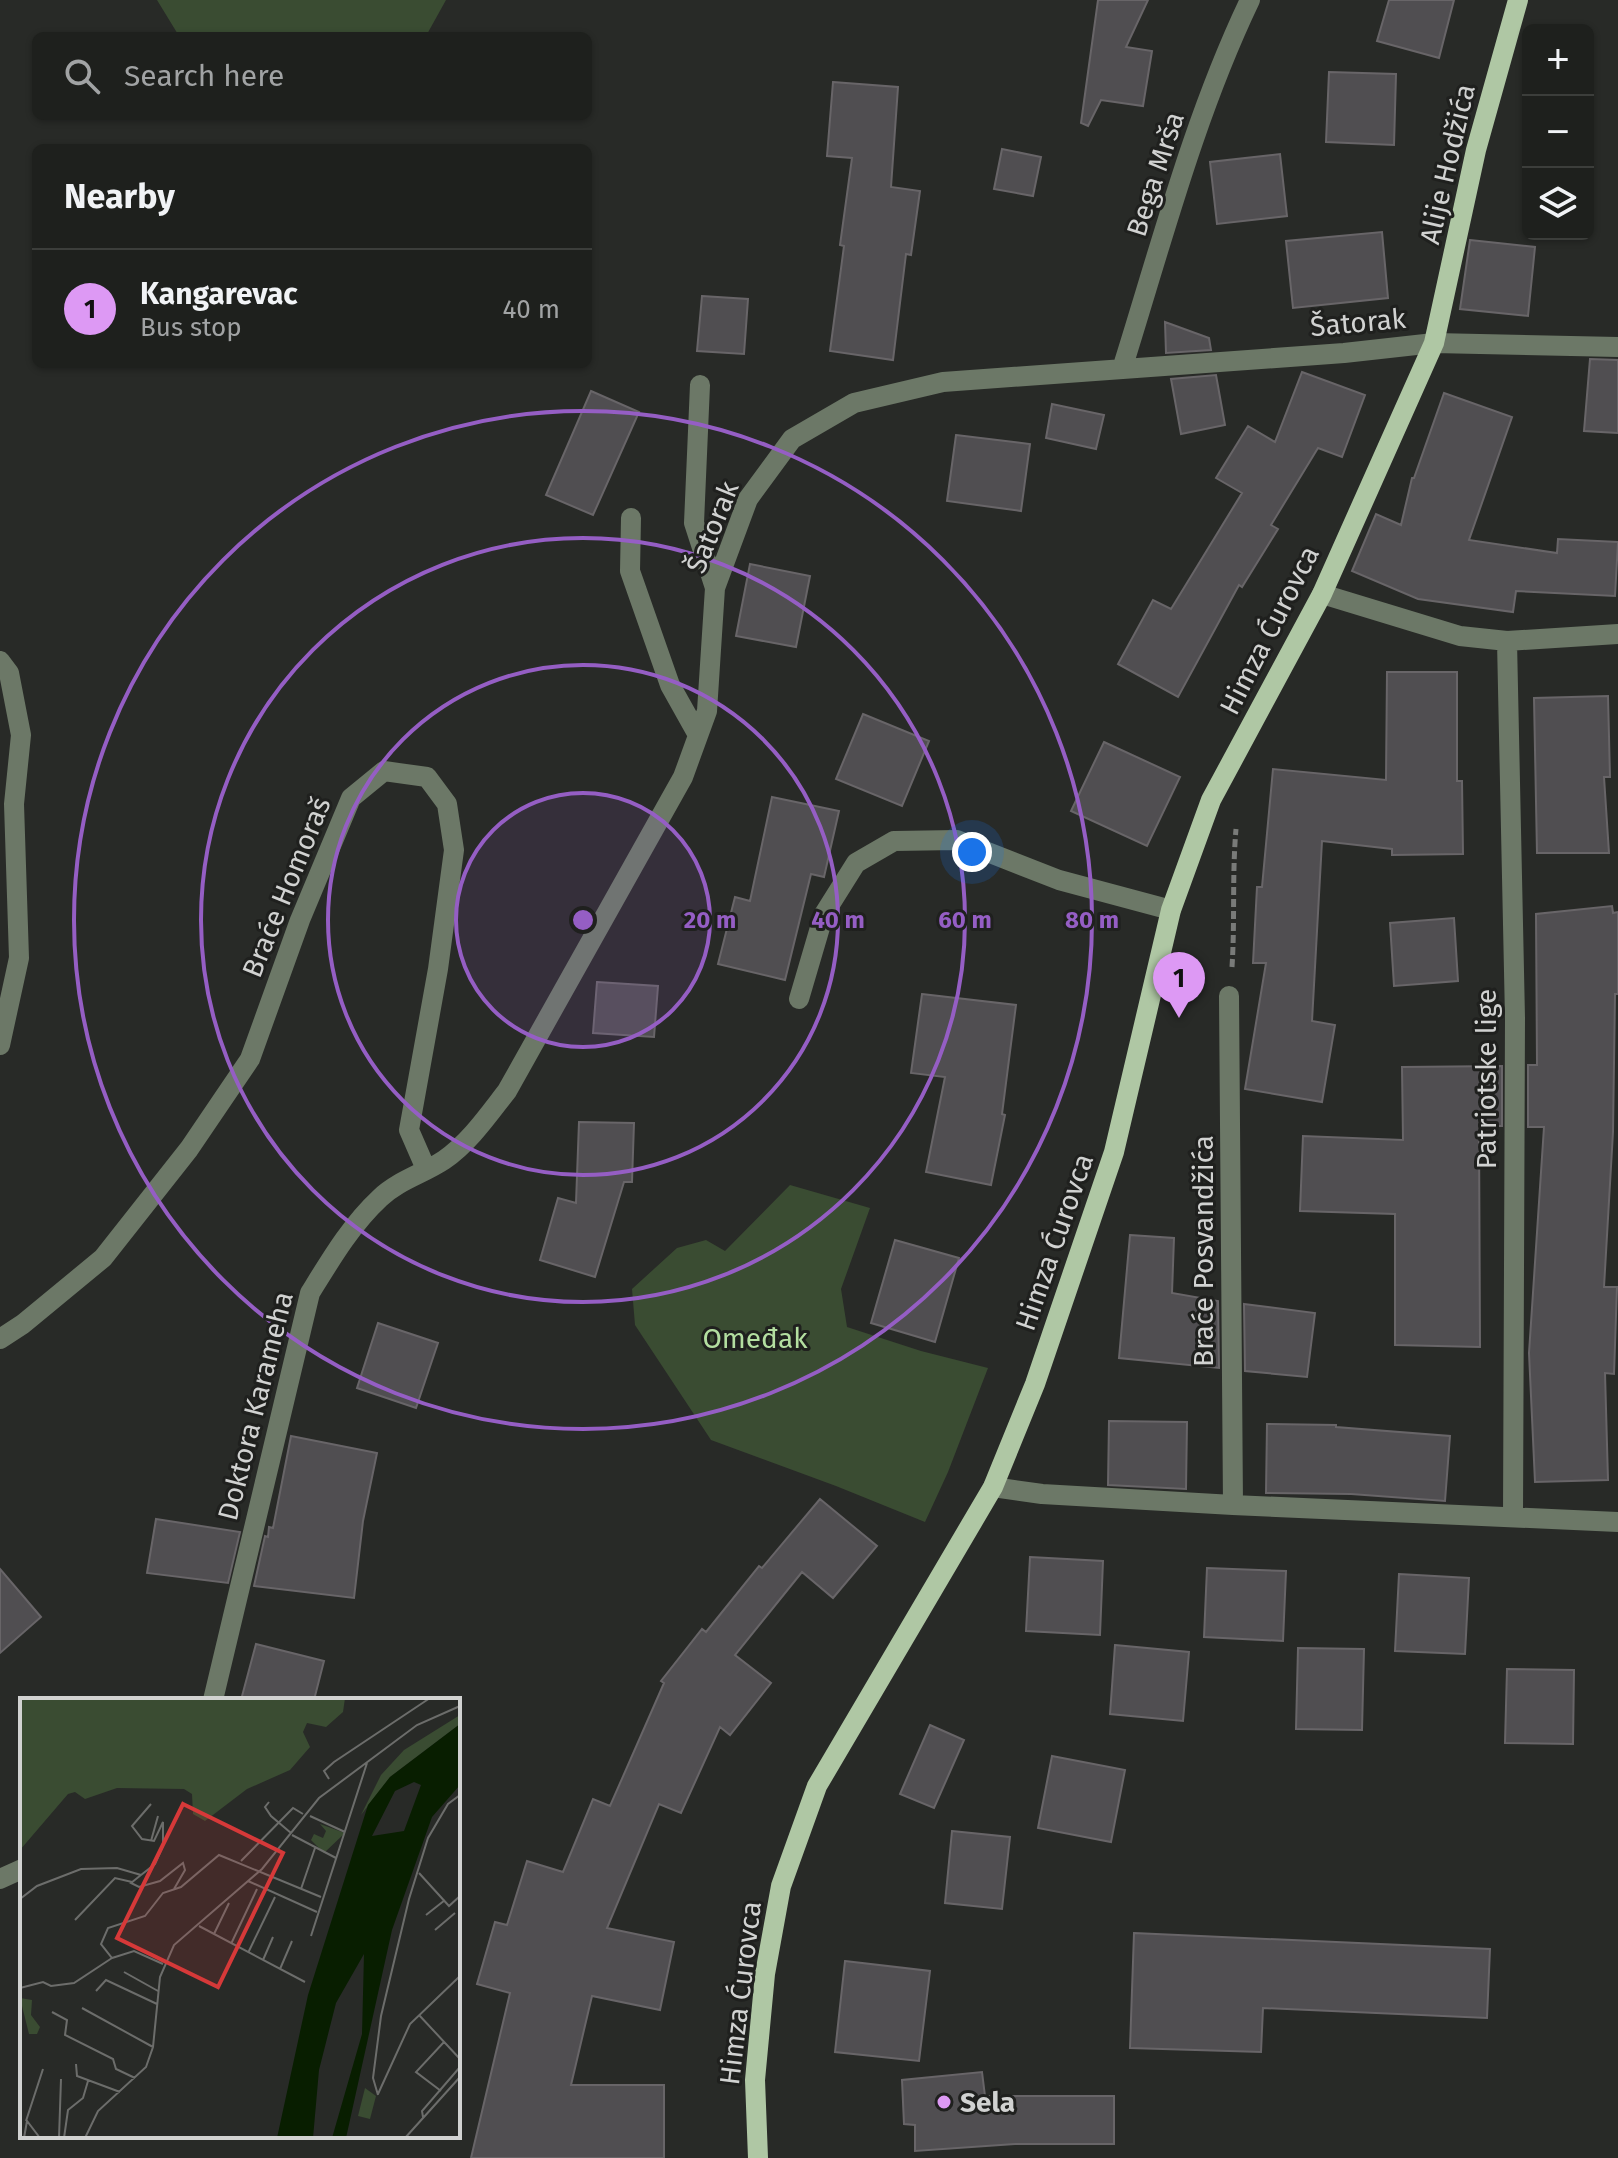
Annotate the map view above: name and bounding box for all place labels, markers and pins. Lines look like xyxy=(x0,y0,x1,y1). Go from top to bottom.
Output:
centre of rings xyxy=(569,906,597,934)
pin: 1 xyxy=(1153,952,1205,1018)
place label: Sela xyxy=(960,2086,1015,2119)
marker: Sela xyxy=(935,2093,953,2111)

